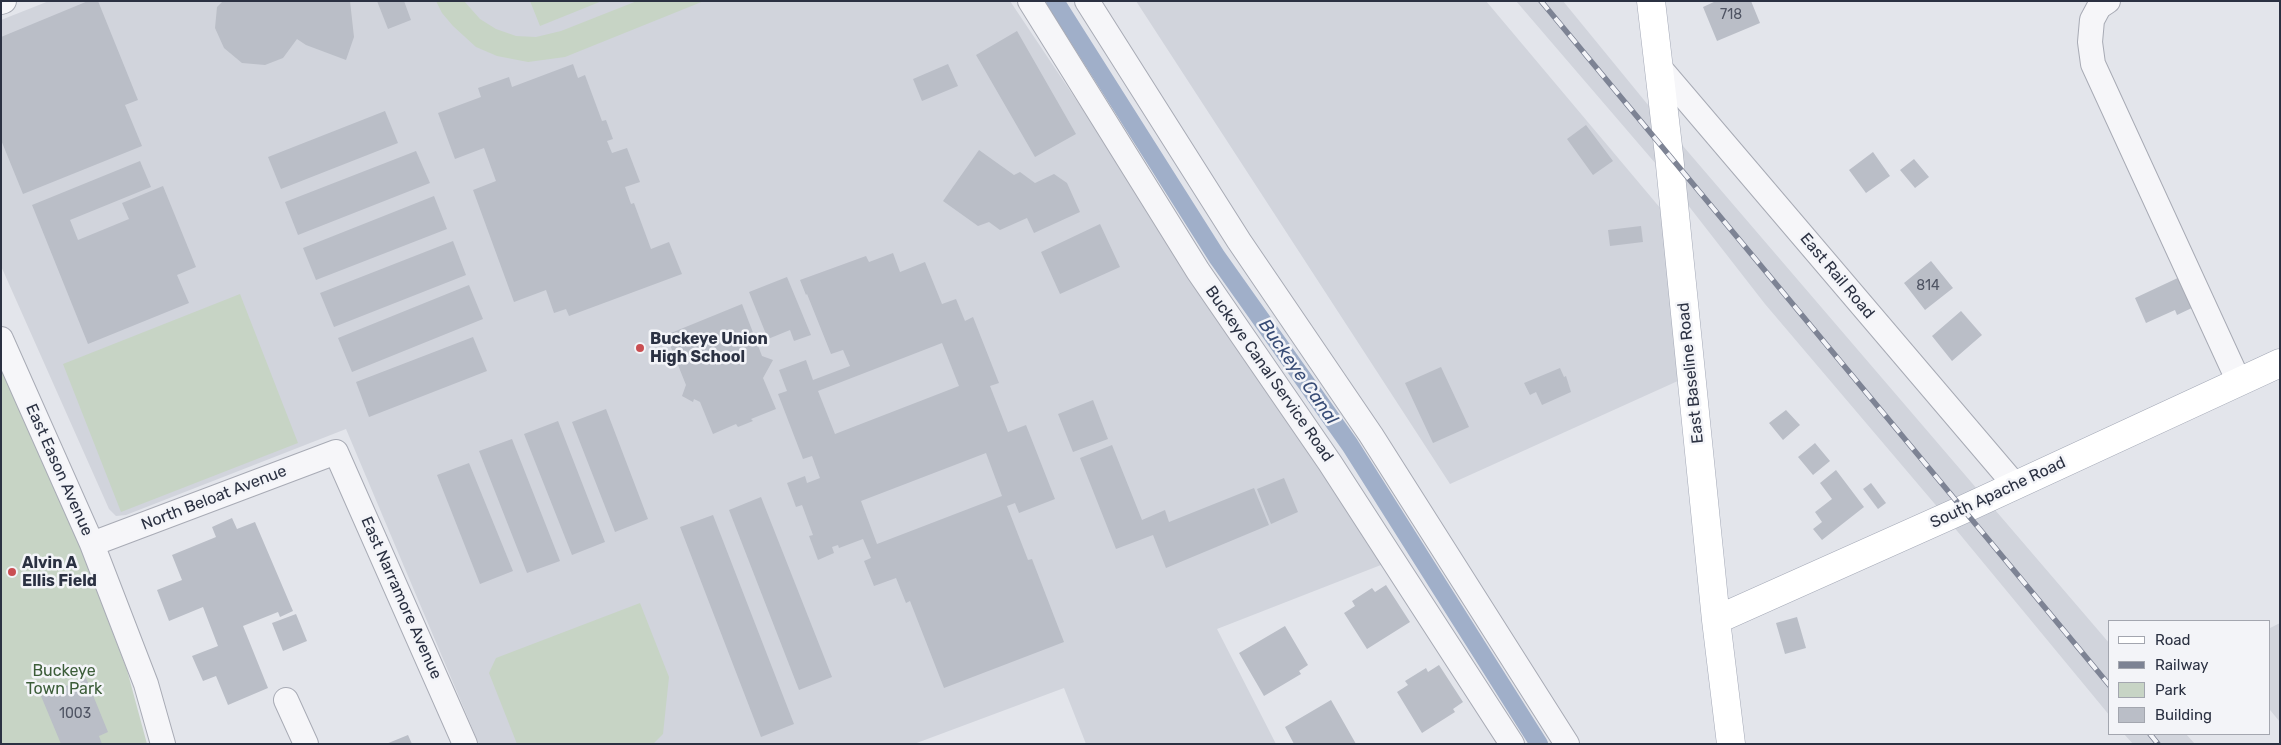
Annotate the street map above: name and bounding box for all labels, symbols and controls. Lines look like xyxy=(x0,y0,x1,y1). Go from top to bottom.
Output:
house number: 718 xyxy=(1720,7,1742,23)
street label: East Rail Road xyxy=(1796,229,1878,323)
house number: 814 xyxy=(1916,278,1940,294)
street label: Buckeye Canal Service Road xyxy=(1201,282,1337,466)
street label: East Baseline Road xyxy=(1674,302,1708,444)
water label: Buckeye Canal xyxy=(1254,315,1342,429)
place label: Buckeye Union High School xyxy=(650,329,768,367)
marker: Buckeye Union High School xyxy=(634,342,646,354)
street label: East Eason Avenue xyxy=(21,401,97,539)
street label: South Apache Road xyxy=(1927,453,2069,533)
street label: North Beloat Avenue xyxy=(139,461,289,535)
street label: East Narramore Avenue xyxy=(356,514,446,682)
place label: Alvin A Ellis Field xyxy=(22,553,97,591)
marker: Alvin A Ellis Field xyxy=(6,566,18,578)
legend xyxy=(2108,620,2271,735)
text: Road xyxy=(2155,631,2191,649)
text: Railway xyxy=(2155,656,2209,674)
park label: Buckeye Town Park xyxy=(26,661,102,699)
text: Park xyxy=(2155,681,2186,699)
house number: 1003 xyxy=(59,706,91,722)
text: Building xyxy=(2155,706,2212,724)

